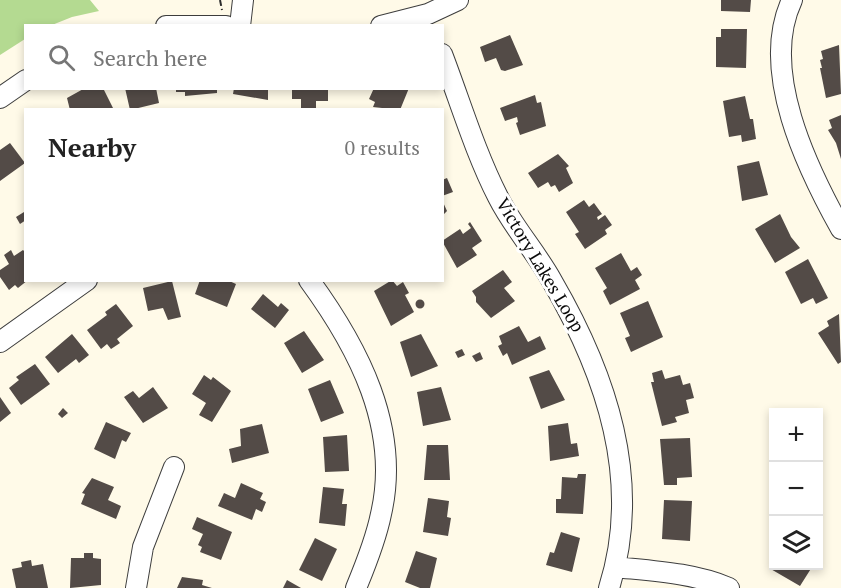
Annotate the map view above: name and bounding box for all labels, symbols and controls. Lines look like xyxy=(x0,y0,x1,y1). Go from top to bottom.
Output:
search box xyxy=(24,24,444,90)
icon: search xyxy=(45,41,78,74)
text: Search here xyxy=(93,43,207,72)
text: Nearby xyxy=(48,130,136,164)
text: 0 results xyxy=(345,134,420,161)
street label: Victory Lakes Loop xyxy=(491,193,590,336)
map controls xyxy=(769,408,823,570)
button: + xyxy=(769,408,823,462)
button: − xyxy=(769,462,823,516)
button: layers xyxy=(769,516,823,570)

